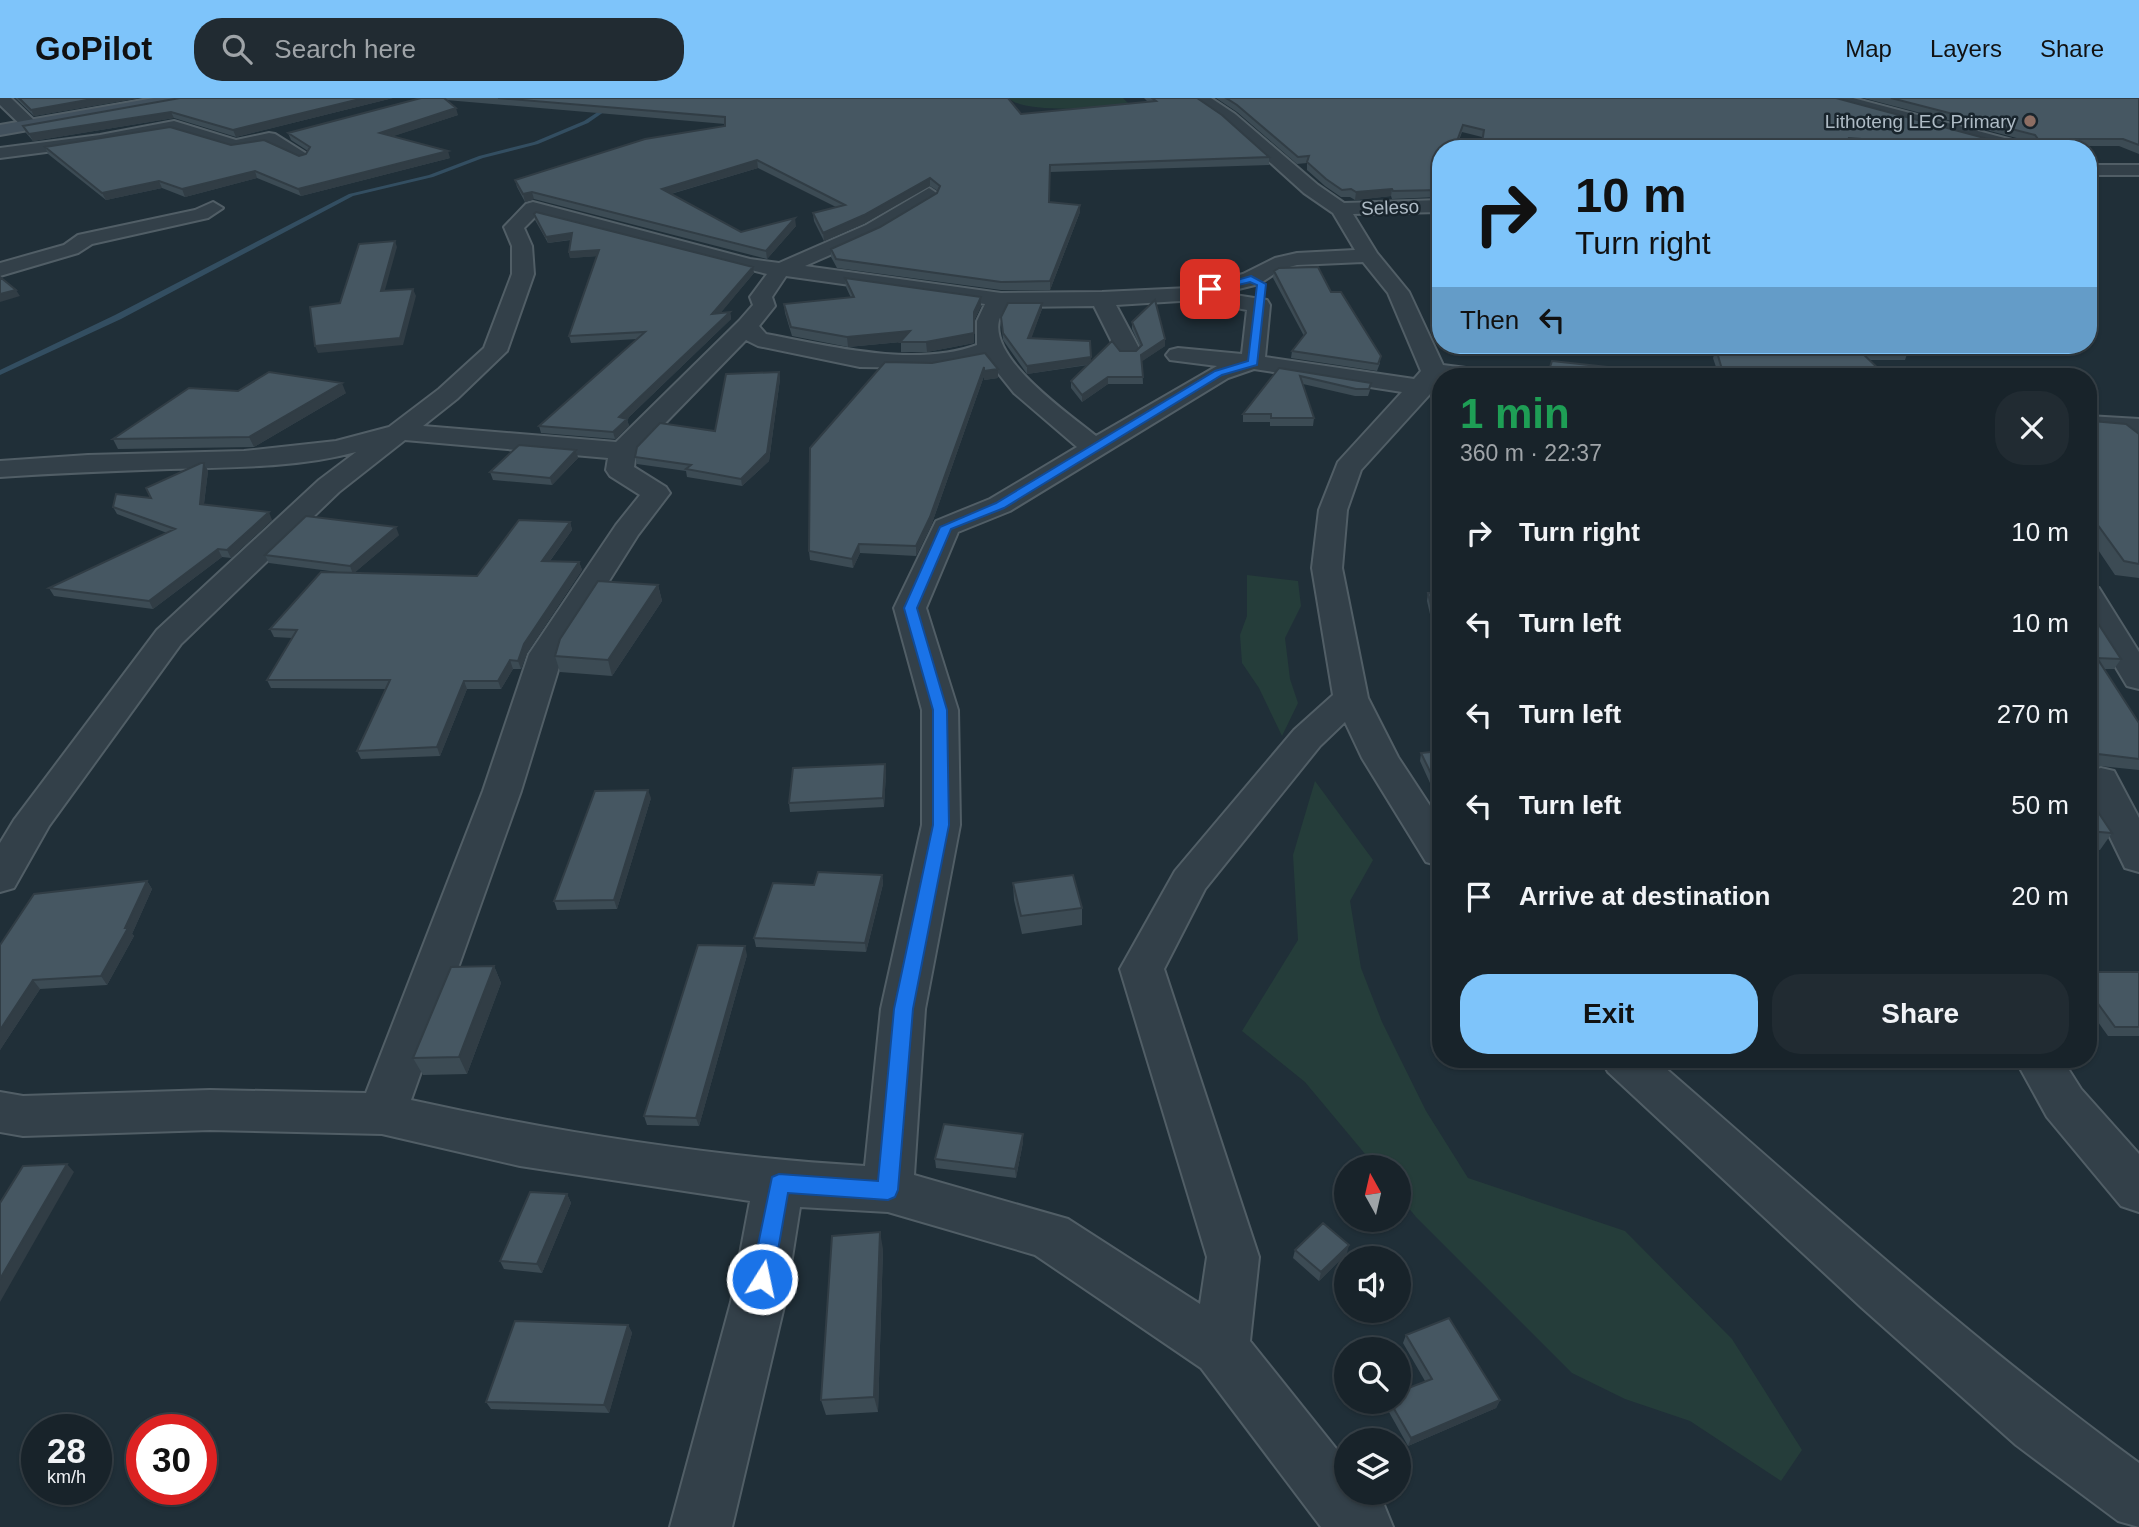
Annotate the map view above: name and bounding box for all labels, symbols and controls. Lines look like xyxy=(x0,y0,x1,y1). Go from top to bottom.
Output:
search box xyxy=(194,18,684,81)
text: GoPilot xyxy=(35,30,152,67)
icon: search xyxy=(218,30,256,68)
text: Search here xyxy=(274,34,416,64)
text: Map xyxy=(1845,35,1892,62)
text: Layers xyxy=(1930,35,2002,62)
text: Share xyxy=(2040,35,2104,62)
place label: Lithoteng LEC Primary xyxy=(1825,111,2016,132)
marker: Lithoteng LEC Primary xyxy=(2022,113,2038,129)
icon: right xyxy=(1460,168,1551,259)
text: 10 m xyxy=(1575,168,1687,222)
street label: Seleso xyxy=(1361,196,1419,219)
text: Turn right xyxy=(1575,225,1711,261)
pin xyxy=(1180,259,1240,319)
icon: arrive xyxy=(1191,270,1229,308)
icon: left xyxy=(1533,301,1571,339)
text: Then xyxy=(1460,305,1519,335)
text: 1 min xyxy=(1460,390,1570,437)
button: close xyxy=(1995,391,2069,465)
text: 360 m · 22:37 xyxy=(1460,440,1602,466)
icon: right xyxy=(1460,514,1498,552)
text: Turn right xyxy=(1519,517,1640,547)
text: 10 m xyxy=(2011,517,2069,547)
icon: left xyxy=(1460,605,1498,643)
text: Turn left xyxy=(1519,608,1621,638)
text: 10 m xyxy=(2011,608,2069,638)
icon: left xyxy=(1460,696,1498,734)
text: Turn left xyxy=(1519,699,1621,729)
text: 270 m xyxy=(1997,699,2069,729)
icon: left xyxy=(1460,787,1498,825)
text: Turn left xyxy=(1519,790,1621,820)
text: 50 m xyxy=(2011,790,2069,820)
icon: arrive xyxy=(1460,878,1498,916)
text: Arrive at destination xyxy=(1519,881,1770,911)
text: 20 m xyxy=(2011,881,2069,911)
button: Exit xyxy=(1460,974,1758,1054)
button: Share xyxy=(1772,974,2069,1054)
north arrow xyxy=(1334,1155,1410,1232)
map controls xyxy=(1334,1155,1411,1505)
position arrow xyxy=(725,1242,799,1316)
button: sound xyxy=(1334,1246,1411,1323)
button: search xyxy=(1334,1337,1411,1414)
speed limit sign: 30 xyxy=(126,1414,217,1505)
button: layers xyxy=(1334,1428,1411,1505)
text: 28 xyxy=(47,1431,86,1470)
text: km/h xyxy=(47,1467,86,1487)

